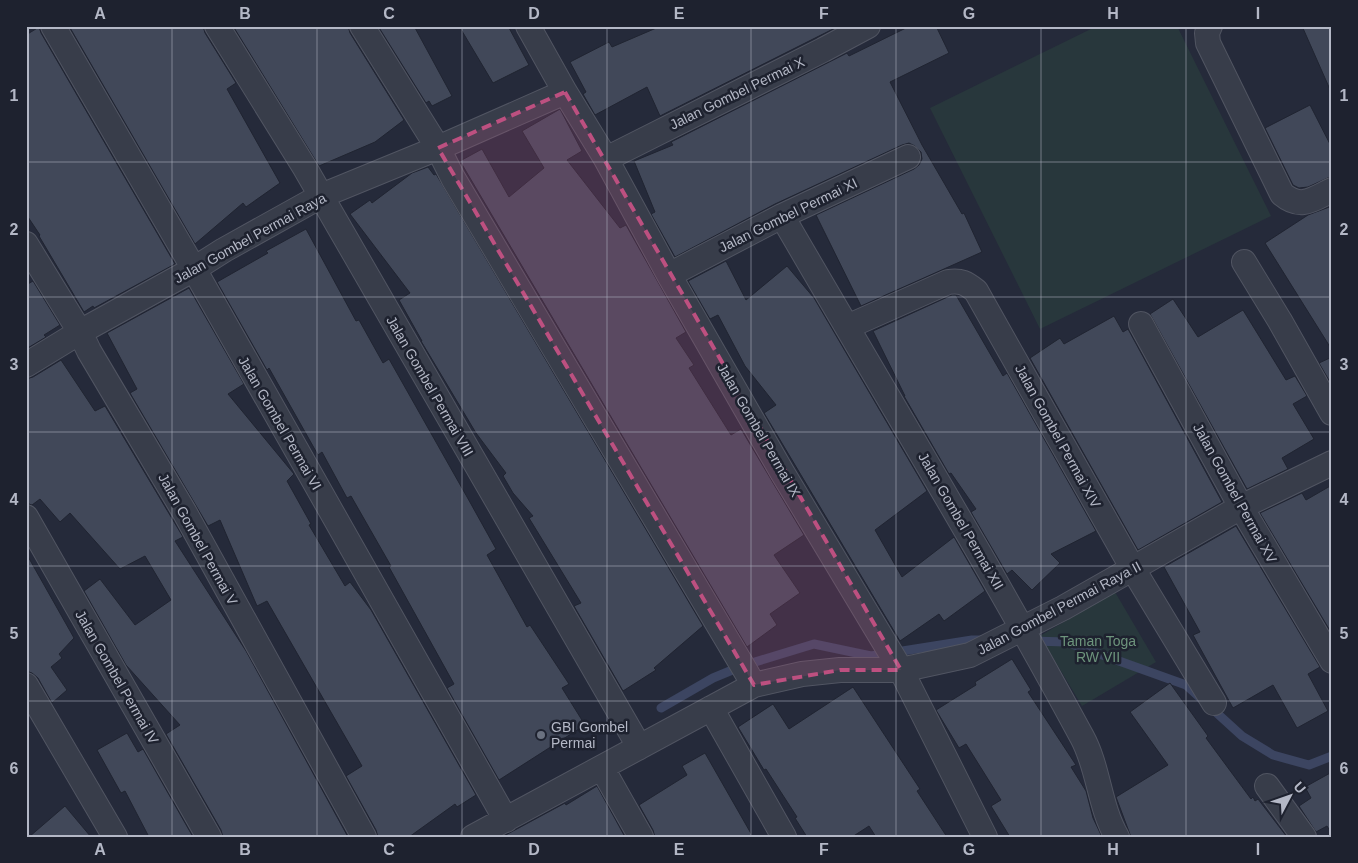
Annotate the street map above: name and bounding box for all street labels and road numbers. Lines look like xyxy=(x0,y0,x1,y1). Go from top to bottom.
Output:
street label: Jalan Gombel Permai X xyxy=(667,53,808,133)
street label: Jalan Gombel Permai XI xyxy=(716,175,860,255)
street label: Jalan Gombel Permai Raya xyxy=(171,189,329,286)
street label: Jalan Gombel Permai VIII xyxy=(383,313,477,459)
street label: Jalan Gombel Permai VI xyxy=(235,353,325,493)
street label: Jalan Gombel Permai IX xyxy=(714,360,804,500)
street label: Jalan Gombel Permai XIV xyxy=(1012,362,1104,511)
street label: Jalan Gombel Permai XV xyxy=(1190,420,1280,566)
street label: Jalan Gombel Permai XII xyxy=(915,450,1007,592)
street label: Jalan Gombel Permai V xyxy=(155,470,241,608)
street label: Jalan Gombel Permai Raya II xyxy=(975,558,1143,658)
street label: Jalan Gombel Permai IV xyxy=(72,607,162,747)

